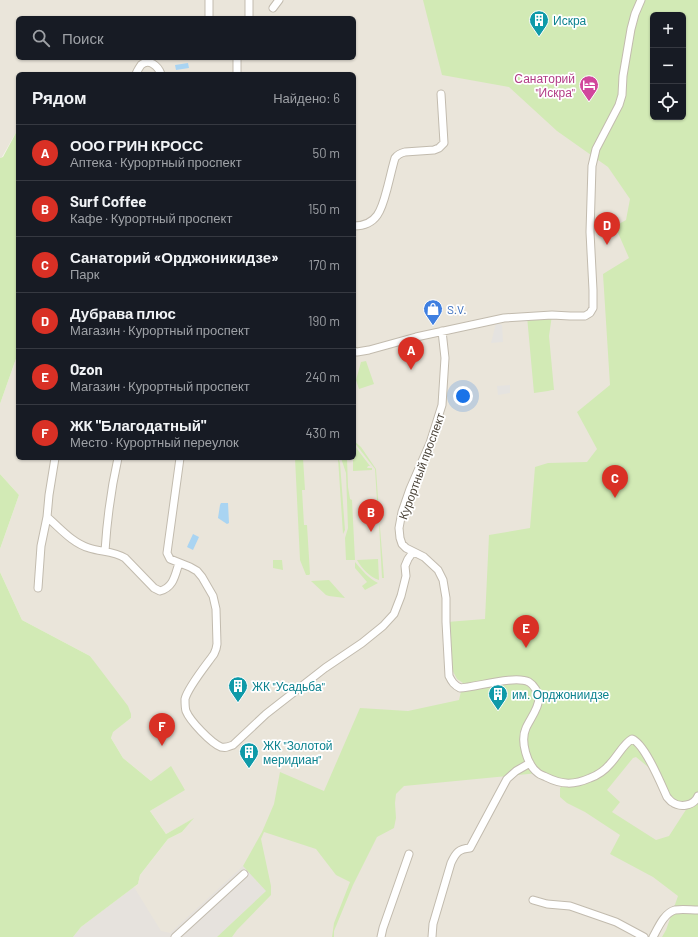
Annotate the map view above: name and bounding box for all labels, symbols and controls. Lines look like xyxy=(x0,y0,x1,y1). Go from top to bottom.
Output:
building icon: Искра xyxy=(528,9,550,37)
map controls xyxy=(650,12,686,120)
button: + xyxy=(650,12,686,48)
place label: Искра xyxy=(553,13,587,28)
search box xyxy=(16,16,356,60)
icon: search xyxy=(30,27,52,49)
text: Поиск xyxy=(62,29,104,47)
button: − xyxy=(650,48,686,84)
place label: Санаторий "Искра" xyxy=(514,71,575,100)
hotel icon: Санаторий "Искра" xyxy=(578,74,600,102)
button: locate xyxy=(650,84,686,120)
text: Рядом xyxy=(32,87,87,107)
text: Найдено: 6 xyxy=(273,90,340,106)
text: ООО ГРИН КРОСС xyxy=(70,136,203,154)
text: A xyxy=(41,145,49,161)
text: 50 m xyxy=(313,145,340,161)
text: Аптека · Курортный проспект xyxy=(70,154,242,170)
text: Surf Coffee xyxy=(70,192,147,210)
text: B xyxy=(41,201,49,217)
text: 150 m xyxy=(308,201,340,217)
text: Кафе · Курортный проспект xyxy=(70,210,232,226)
pin: D xyxy=(594,212,620,245)
text: Санаторий «Орджоникидзе» xyxy=(70,248,279,266)
text: C xyxy=(41,257,49,273)
text: 170 m xyxy=(309,257,340,273)
text: Парк xyxy=(70,266,100,282)
shop icon: S.V. xyxy=(422,298,444,326)
place label: S.V. xyxy=(447,302,467,316)
text: Дубрава плюс xyxy=(70,304,176,322)
text: D xyxy=(41,313,49,329)
text: 190 m xyxy=(308,313,340,329)
text: Магазин · Курортный проспект xyxy=(70,322,250,338)
pin: A xyxy=(398,337,424,370)
text: Ozon xyxy=(70,360,103,378)
text: E xyxy=(41,369,49,385)
text: 240 m xyxy=(305,369,340,385)
text: Магазин · Курортный проспект xyxy=(70,378,250,394)
your location xyxy=(453,386,473,406)
street label: Курортный проспект xyxy=(395,410,448,522)
text: ЖК "Благодатный" xyxy=(70,416,206,434)
text: F xyxy=(41,425,49,441)
text: 430 m xyxy=(305,425,340,441)
text: Место · Курортный переулок xyxy=(70,434,239,450)
pin: C xyxy=(602,465,628,498)
pin: B xyxy=(358,499,384,532)
pin: E xyxy=(513,615,539,648)
building icon: ЖК "Усадьба" xyxy=(227,675,249,703)
place label: ЖК "Усадьба" xyxy=(252,679,325,694)
building icon: им. Орджониидзе xyxy=(487,683,509,711)
place label: им. Орджониидзе xyxy=(512,687,610,702)
pin: F xyxy=(149,713,175,746)
place label: ЖК "Золотой меридиан" xyxy=(263,738,333,767)
building icon: ЖК "Золотой меридиан" xyxy=(238,741,260,769)

